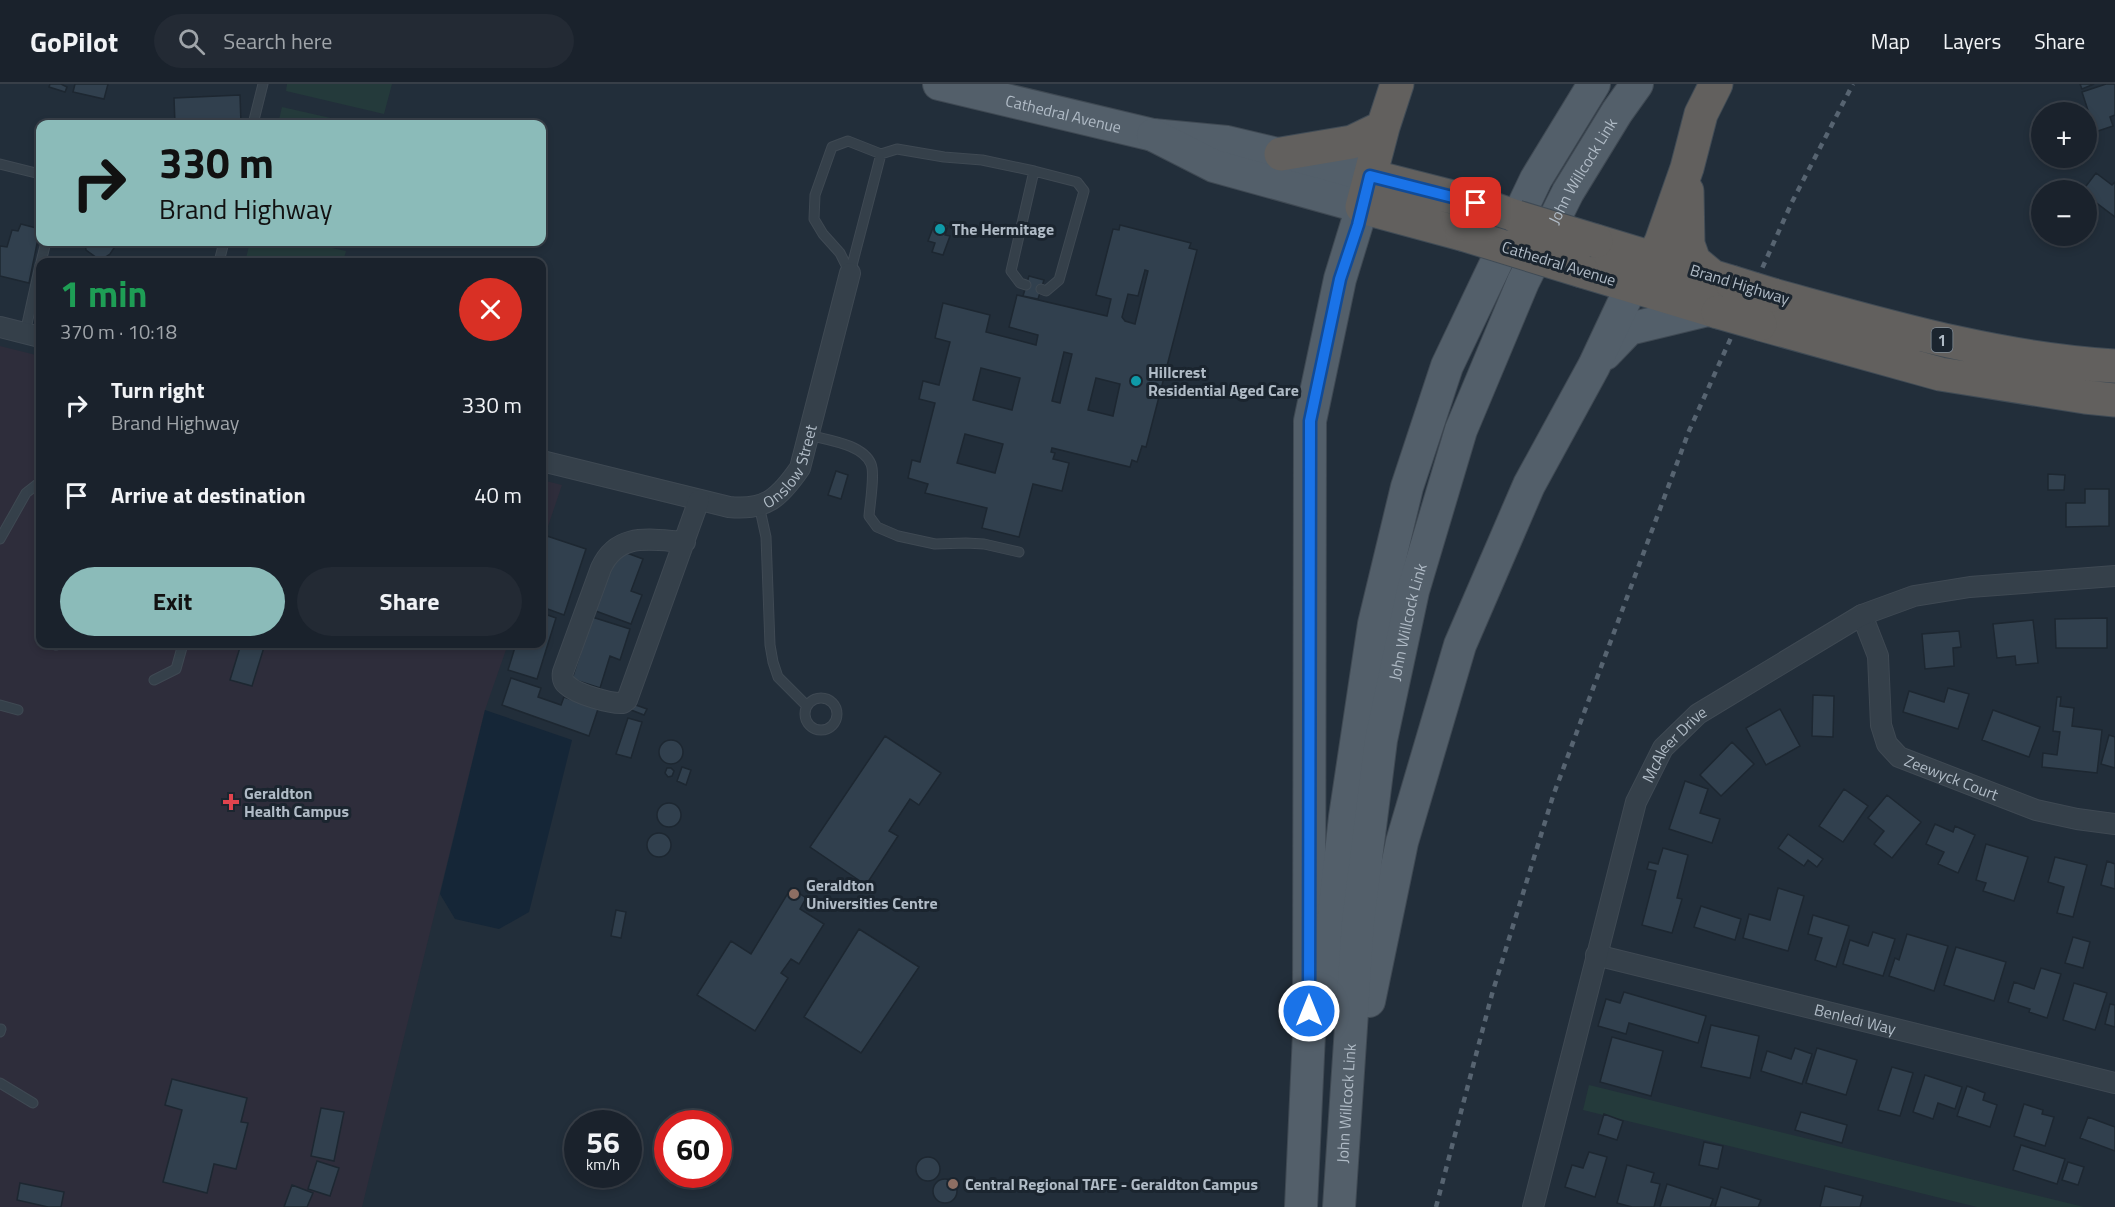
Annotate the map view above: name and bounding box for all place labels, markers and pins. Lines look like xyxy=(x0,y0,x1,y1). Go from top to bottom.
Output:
pin xyxy=(1450,177,1501,228)
place label: The Hermitage xyxy=(952,217,1054,241)
marker: The Hermitage xyxy=(933,222,947,236)
place label: Hillcrest Residential Aged Care xyxy=(1148,360,1299,402)
marker: Hillcrest Residential Aged Care xyxy=(1129,374,1143,388)
place label: Geraldton Health Campus xyxy=(244,781,349,823)
marker: Geraldton Health Campus xyxy=(222,793,240,811)
place label: Geraldton Universities Centre xyxy=(806,873,938,915)
marker: Geraldton Universities Centre xyxy=(787,887,801,901)
place label: Central Regional TAFE - Geraldton Campus xyxy=(965,1172,1258,1196)
marker: Central Regional TAFE - Geraldton Campus xyxy=(946,1177,960,1191)

